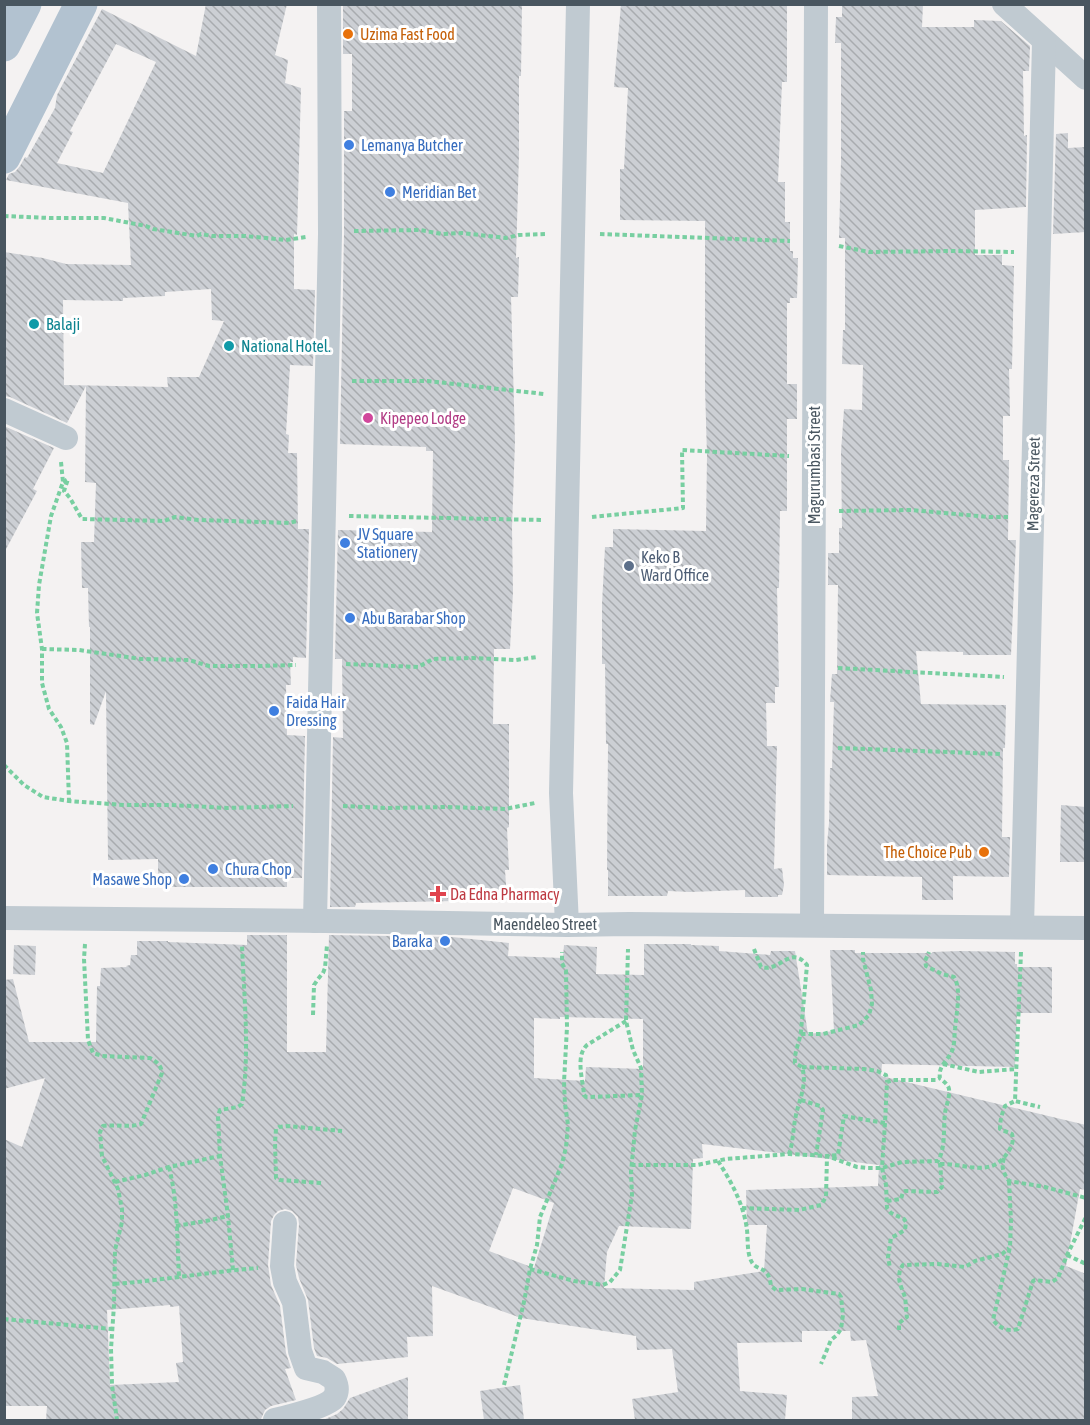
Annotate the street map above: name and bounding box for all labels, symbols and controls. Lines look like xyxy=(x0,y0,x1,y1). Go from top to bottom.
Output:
place label: Uzima Fast Food xyxy=(360,25,455,43)
marker: Uzima Fast Food xyxy=(341,27,355,41)
place label: Lemanya Butcher xyxy=(361,136,463,155)
marker: Lemanya Butcher xyxy=(342,138,356,152)
place label: Meridian Bet xyxy=(402,183,477,201)
marker: Meridian Bet xyxy=(383,185,397,199)
place label: Balaji xyxy=(46,315,80,334)
marker: Balaji xyxy=(27,317,41,331)
place label: National Hotel. xyxy=(241,337,331,355)
marker: National Hotel. xyxy=(222,339,236,353)
street label: Magurumbasi Street xyxy=(805,405,824,524)
place label: Kipepeo Lodge xyxy=(380,409,466,428)
marker: Kipepeo Lodge xyxy=(361,411,375,425)
street label: Magereza Street xyxy=(1023,436,1044,531)
place label: JV Square Stationery xyxy=(357,525,418,562)
marker: JV Square Stationery xyxy=(338,536,352,550)
place label: Keko B Ward Office xyxy=(641,548,709,584)
marker: Keko B Ward Office xyxy=(622,559,636,573)
place label: Abu Barabar Shop xyxy=(362,609,466,628)
marker: Abu Barabar Shop xyxy=(343,611,357,625)
place label: Faida Hair Dressing xyxy=(286,693,346,730)
marker: Faida Hair Dressing xyxy=(267,704,281,718)
place label: The Choice Pub xyxy=(883,843,972,861)
marker: The Choice Pub xyxy=(977,845,991,859)
place label: Chura Chop xyxy=(225,860,292,879)
marker: Chura Chop xyxy=(206,862,220,876)
place label: Masawe Shop xyxy=(92,870,172,889)
marker: Masawe Shop xyxy=(177,872,191,886)
place label: Da Edna Pharmacy xyxy=(450,885,560,904)
marker: Da Edna Pharmacy xyxy=(431,887,445,901)
street label: Maendeleo Street xyxy=(493,915,597,933)
place label: Baraka xyxy=(392,932,433,950)
marker: Baraka xyxy=(438,934,452,948)

